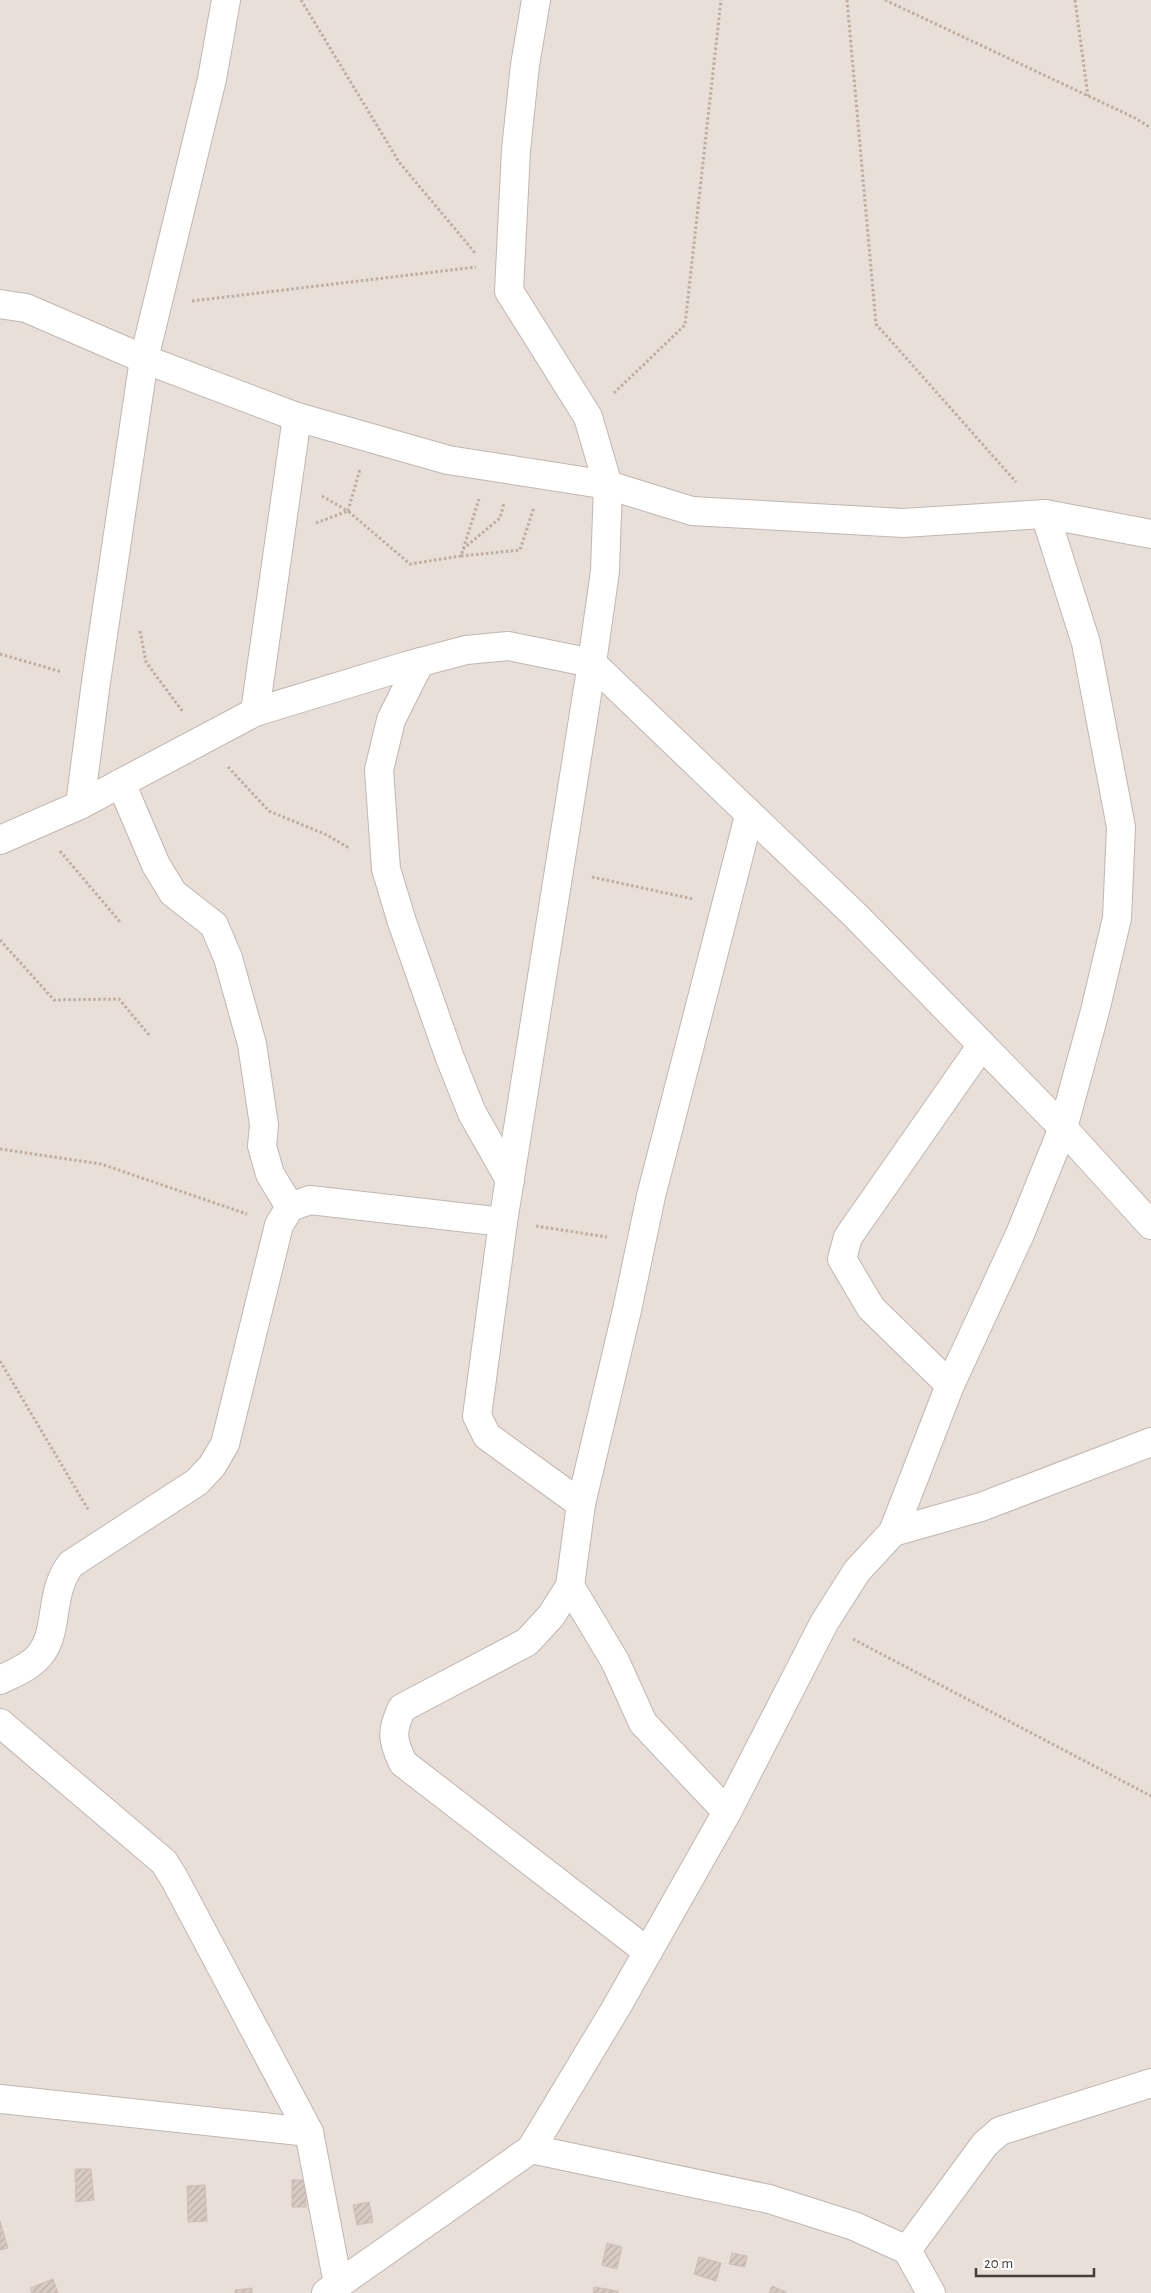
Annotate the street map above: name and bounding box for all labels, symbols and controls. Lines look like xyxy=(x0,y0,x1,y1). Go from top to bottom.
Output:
scale bar xyxy=(976,2246,1094,2278)
text: 20 m xyxy=(984,2256,1013,2271)

